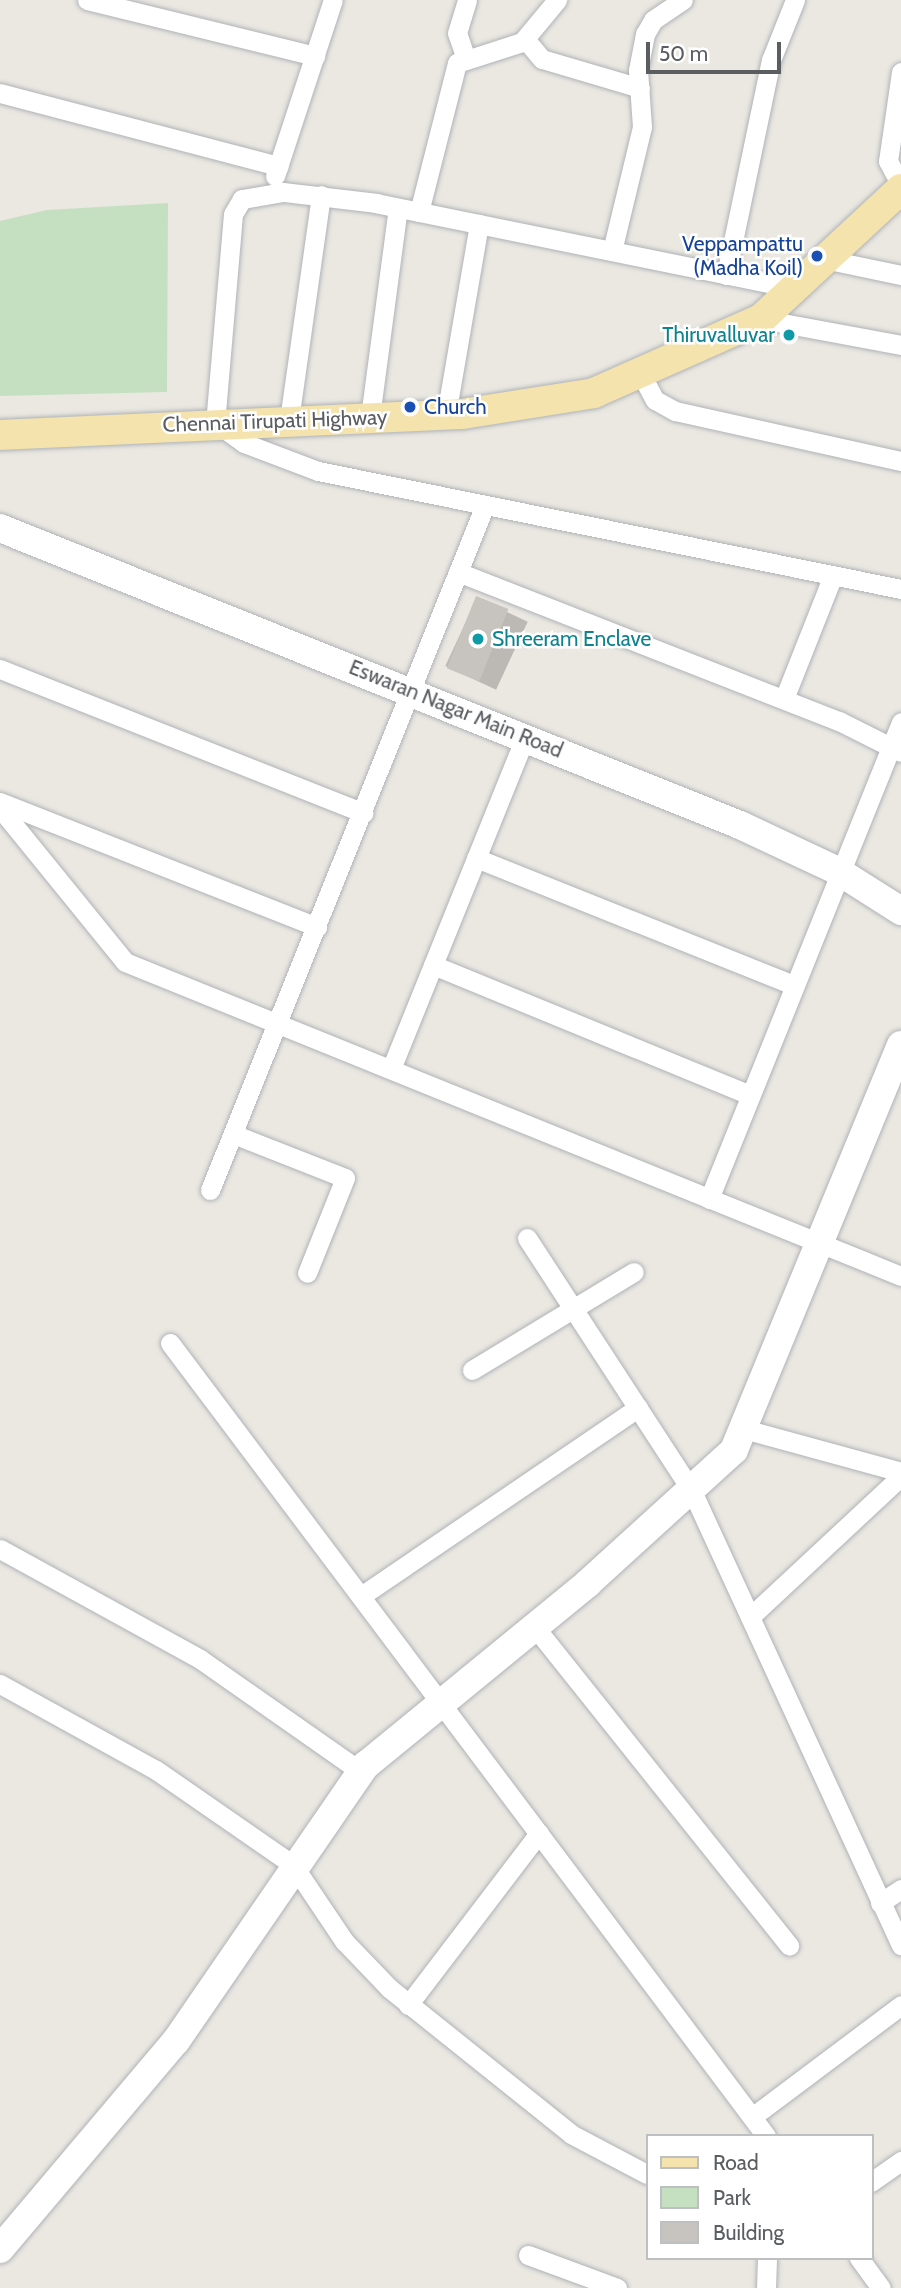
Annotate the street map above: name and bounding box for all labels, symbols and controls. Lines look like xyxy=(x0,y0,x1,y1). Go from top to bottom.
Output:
scale bar xyxy=(649,28,784,72)
text: 50 m xyxy=(659,41,708,66)
place label: Veppampattu (Madha Koil) xyxy=(682,231,803,281)
marker: Veppampattu (Madha Koil) xyxy=(809,248,825,264)
place label: Thiruvalluvar xyxy=(662,322,775,348)
marker: Thiruvalluvar xyxy=(781,327,797,343)
place label: Church xyxy=(424,394,487,420)
marker: Church xyxy=(402,399,418,415)
street label: Chennai Tirupati Highway xyxy=(162,404,388,438)
place label: Shreeram Enclave xyxy=(492,626,651,652)
marker: Shreeram Enclave xyxy=(470,631,486,647)
street label: Eswaran Nagar Main Road xyxy=(345,655,567,763)
legend xyxy=(646,2134,873,2260)
text: Road xyxy=(713,2150,759,2175)
text: Park xyxy=(713,2185,751,2210)
text: Building xyxy=(713,2220,784,2245)

